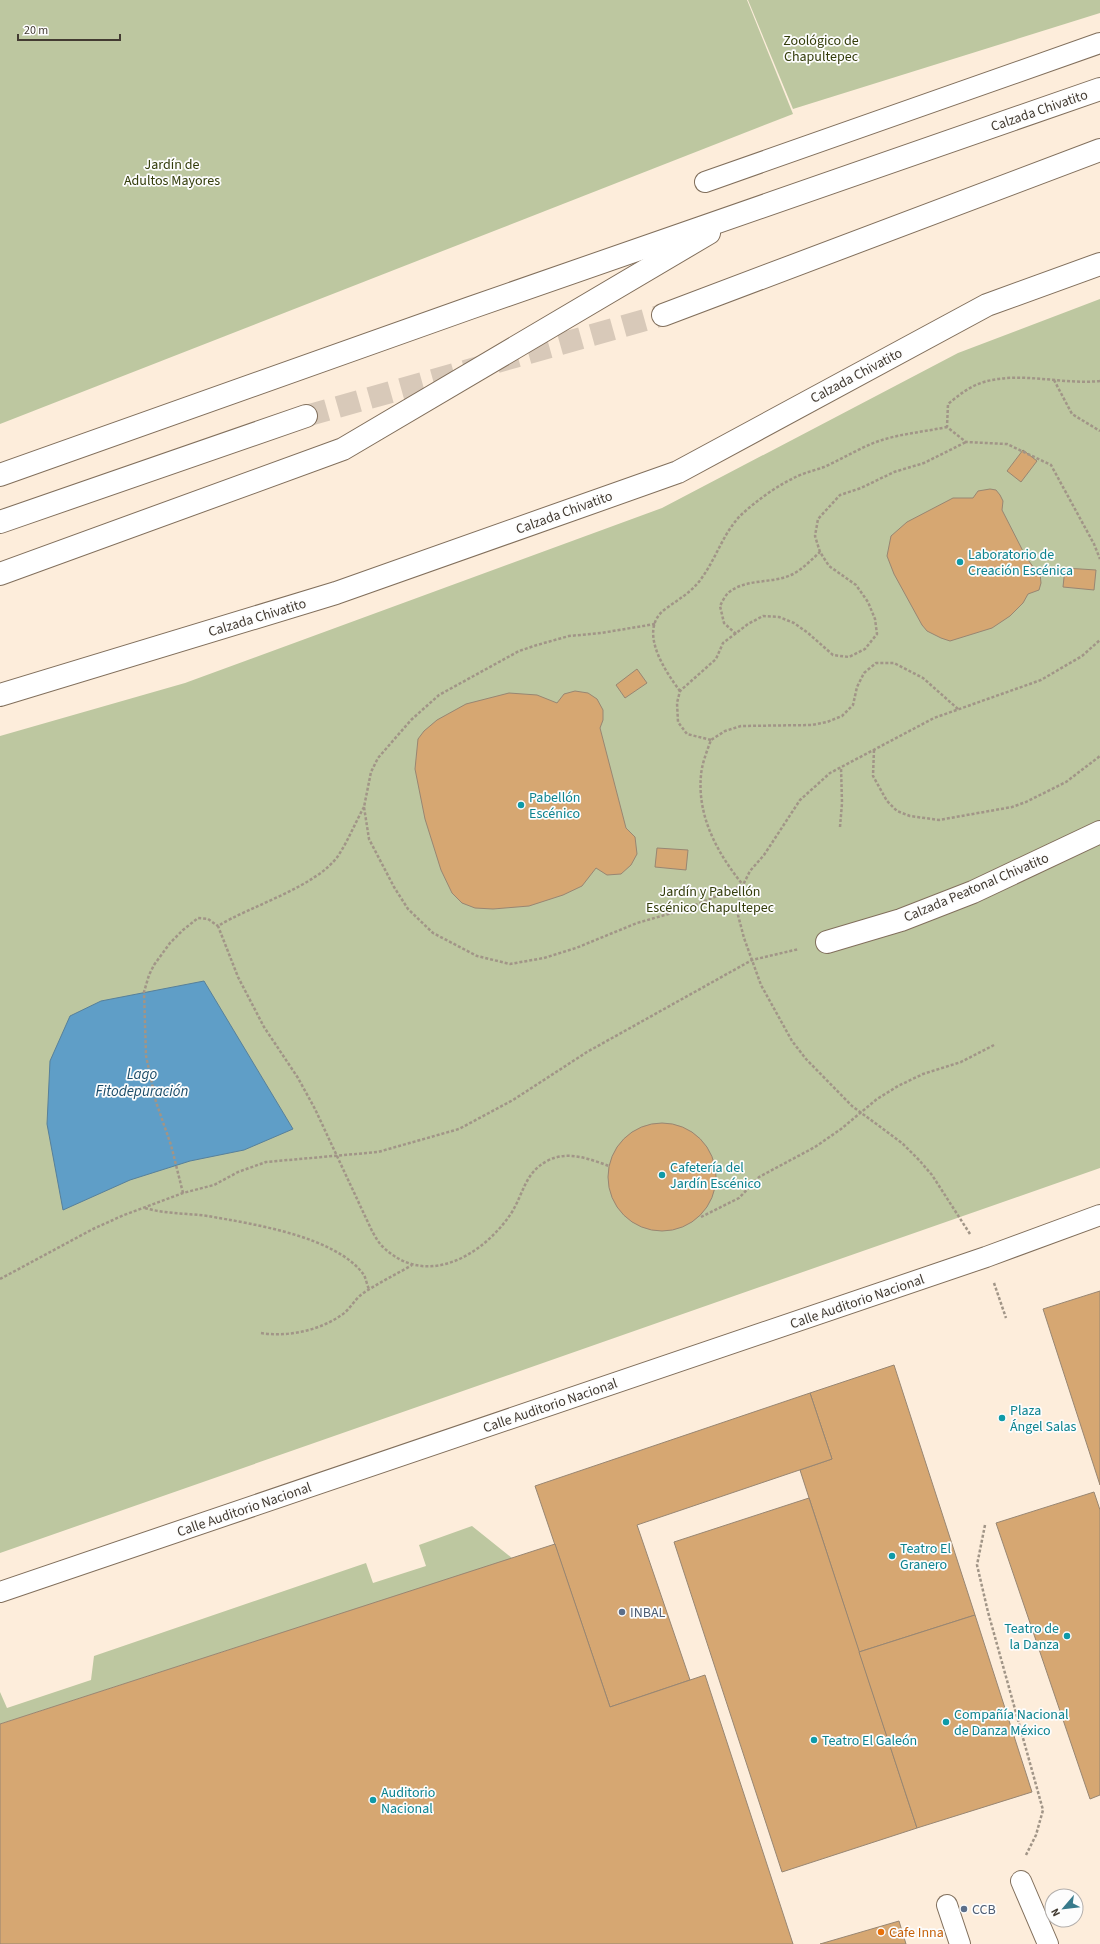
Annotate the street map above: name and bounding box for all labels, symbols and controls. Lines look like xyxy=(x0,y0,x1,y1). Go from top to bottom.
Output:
scale bar xyxy=(18,16,120,42)
text: 20 m xyxy=(24,22,48,39)
park label: Zoológico de Chapultepec xyxy=(783,31,859,67)
street label: Calzada Chivatito xyxy=(988,85,1091,137)
park label: Jardín de Adultos Mayores xyxy=(124,155,220,191)
street label: Calzada Chivatito xyxy=(807,343,906,409)
street label: Calzada Chivatito xyxy=(513,486,615,540)
place label: Laboratorio de Creación Escénica xyxy=(968,545,1073,581)
marker: Laboratorio de Creación Escénica xyxy=(955,557,965,567)
street label: Calzada Chivatito xyxy=(206,594,309,642)
place label: Pabellón Escénico xyxy=(529,788,580,824)
marker: Pabellón Escénico xyxy=(516,800,526,810)
street label: Calzada Peatonal Chivatito xyxy=(901,848,1052,928)
park label: Jardín y Pabellón Escénico Chapultepec xyxy=(646,882,775,918)
water label: Lago Fitodepuración xyxy=(96,1064,189,1102)
place label: Cafetería del Jardín Escénico xyxy=(670,1158,761,1194)
marker: Cafetería del Jardín Escénico xyxy=(657,1170,667,1180)
street label: Calle Auditorio Nacional xyxy=(787,1269,928,1334)
street label: Calle Auditorio Nacional xyxy=(480,1373,621,1438)
place label: Plaza Ángel Salas xyxy=(1010,1401,1077,1437)
marker: Plaza Ángel Salas xyxy=(997,1413,1007,1423)
street label: Calle Auditorio Nacional xyxy=(174,1477,315,1542)
place label: Teatro El Granero xyxy=(900,1539,951,1575)
marker: Teatro El Granero xyxy=(887,1551,897,1561)
place label: INBAL xyxy=(630,1603,666,1623)
marker: INBAL xyxy=(617,1607,627,1617)
place label: Teatro de la Danza xyxy=(1004,1619,1059,1655)
marker: Teatro de la Danza xyxy=(1062,1631,1072,1641)
place label: Compañía Nacional de Danza México xyxy=(954,1705,1069,1741)
marker: Compañía Nacional de Danza México xyxy=(941,1717,951,1727)
place label: Teatro El Galeón xyxy=(822,1731,917,1751)
marker: Teatro El Galeón xyxy=(809,1735,819,1745)
place label: Auditorio Nacional xyxy=(381,1783,435,1819)
marker: Auditorio Nacional xyxy=(368,1795,378,1805)
north arrow xyxy=(1044,1888,1084,1928)
place label: CCB xyxy=(972,1900,996,1920)
marker: CCB xyxy=(959,1904,969,1914)
text: N xyxy=(1047,1906,1064,1919)
place label: Cafe Inna xyxy=(889,1923,944,1943)
marker: Cafe Inna xyxy=(876,1927,886,1937)

